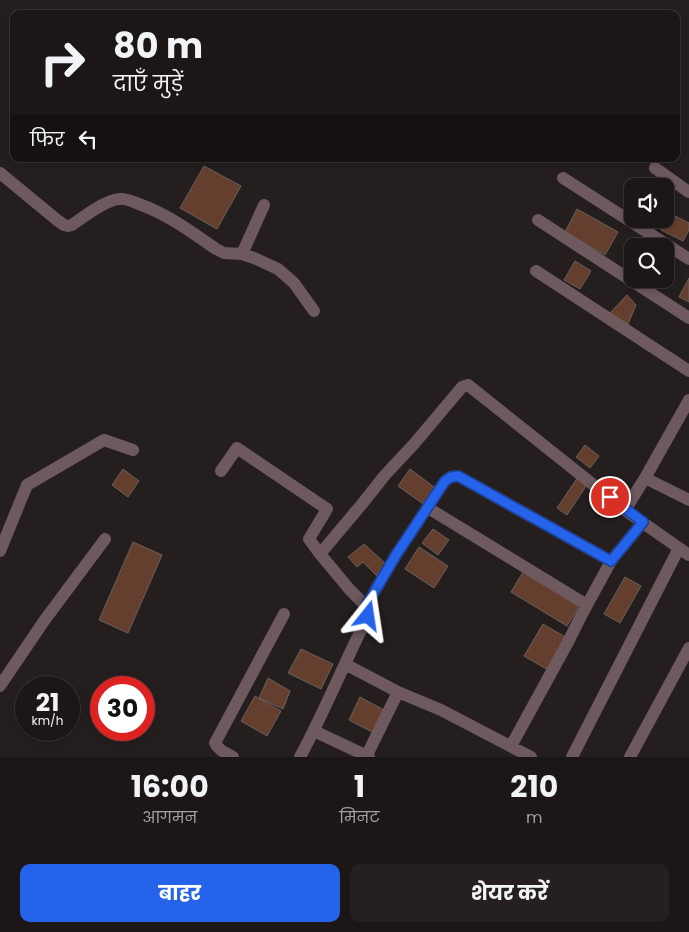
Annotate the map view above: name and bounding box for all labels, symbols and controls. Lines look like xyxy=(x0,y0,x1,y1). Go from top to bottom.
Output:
text: 80 m xyxy=(113,21,203,70)
icon: right xyxy=(30,30,95,95)
text: दाएँ मुड़ें xyxy=(113,68,183,99)
icon: left xyxy=(74,125,102,153)
text: फिर xyxy=(30,126,64,153)
map controls xyxy=(624,178,674,288)
button: sound xyxy=(624,178,674,228)
button: search xyxy=(624,238,674,288)
pin xyxy=(589,476,631,518)
icon: arrive xyxy=(596,483,624,511)
position arrow xyxy=(341,589,393,641)
speed limit sign: 30 xyxy=(90,676,155,741)
text: 21 xyxy=(36,685,59,720)
text: km/h xyxy=(32,712,63,729)
text: 16:00 xyxy=(131,765,209,808)
text: 1 xyxy=(354,765,365,808)
text: 210 xyxy=(510,765,558,808)
text: आगमन xyxy=(142,806,197,829)
text: मिनट xyxy=(339,806,380,829)
text: m xyxy=(526,806,543,829)
button: बाहर xyxy=(20,864,340,922)
button: शेयर करें xyxy=(350,864,669,922)

